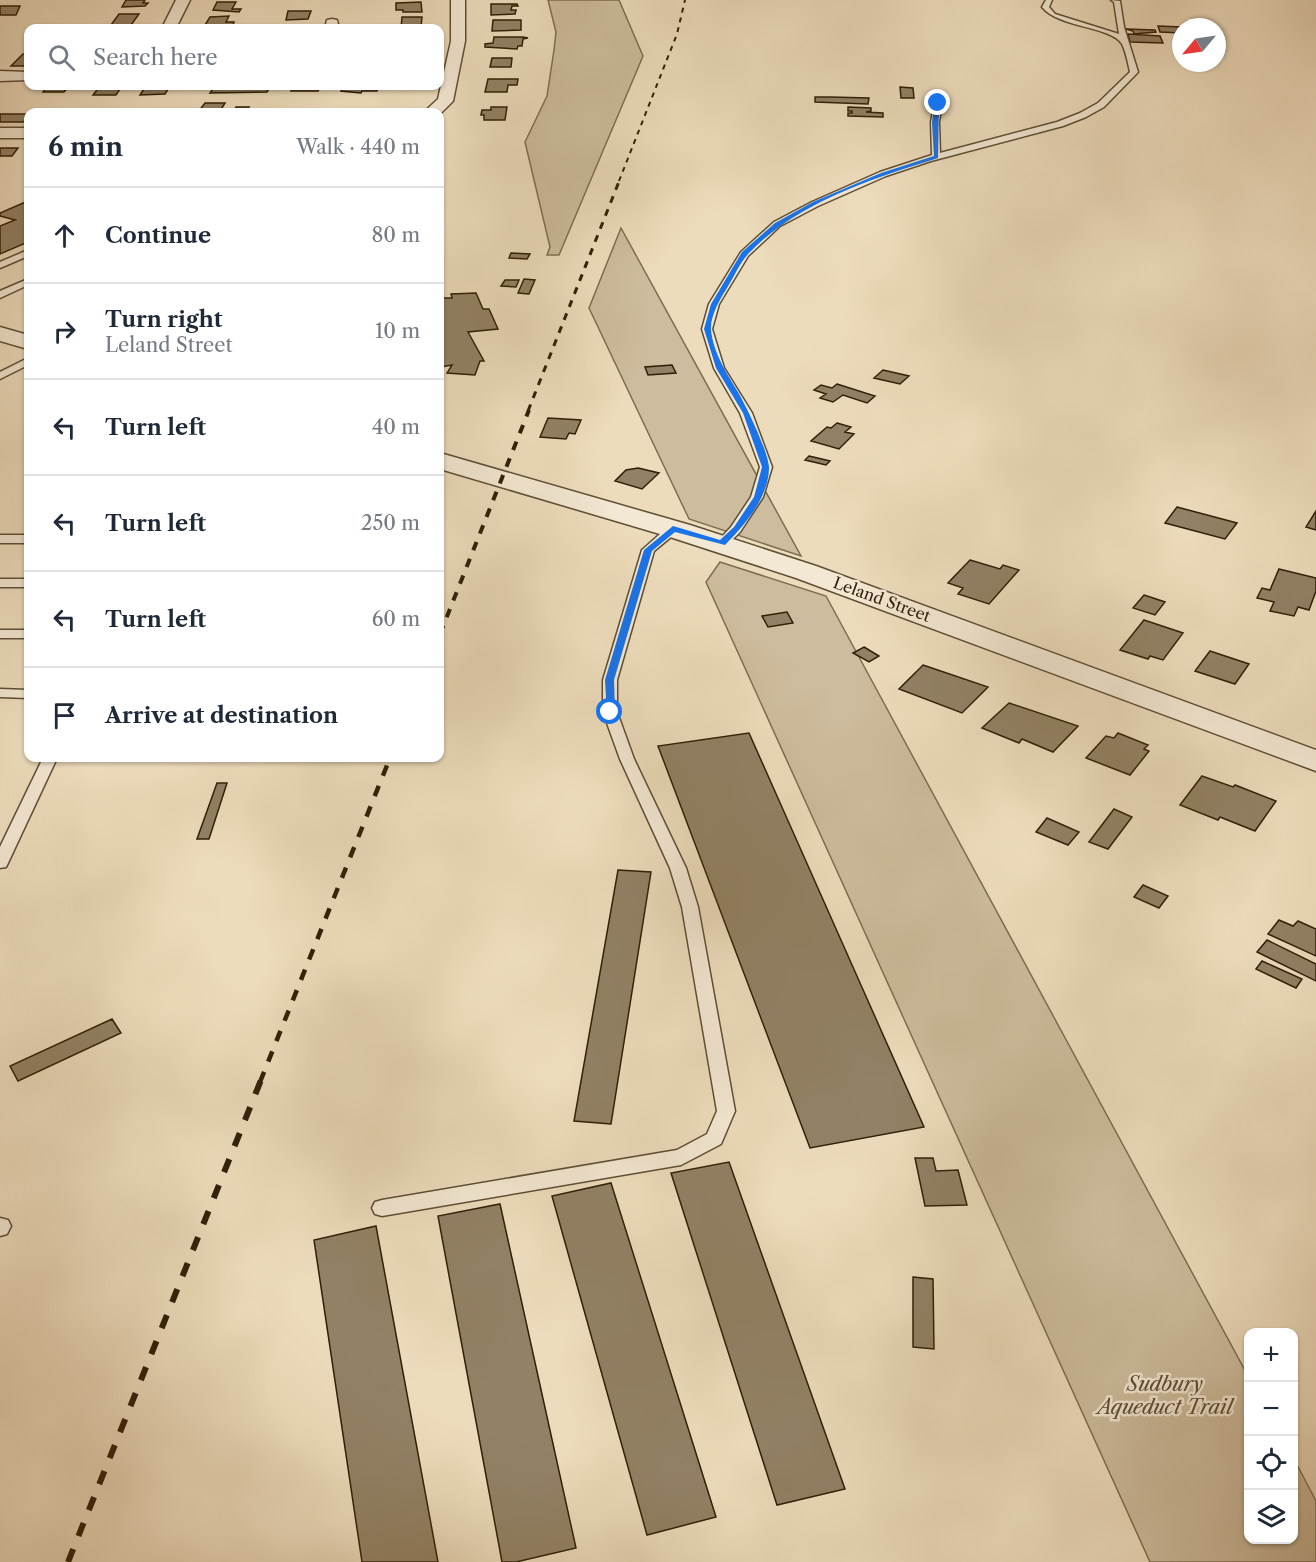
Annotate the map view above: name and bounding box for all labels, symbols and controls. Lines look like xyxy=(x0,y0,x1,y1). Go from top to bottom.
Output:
north arrow xyxy=(1172,18,1226,72)
search box xyxy=(24,24,444,90)
icon: search xyxy=(45,41,78,74)
text: Search here xyxy=(93,44,218,71)
route end xyxy=(924,89,950,115)
text: 6 min xyxy=(48,131,123,163)
text: Walk · 440 m xyxy=(296,135,420,159)
icon: ahead xyxy=(48,219,81,252)
text: Continue xyxy=(105,222,211,249)
text: 80 m xyxy=(372,223,420,247)
text: Turn right xyxy=(105,306,223,333)
icon: right xyxy=(48,315,81,348)
text: 10 m xyxy=(375,319,420,343)
text: Leland Street xyxy=(105,333,233,357)
icon: left xyxy=(48,411,81,444)
text: Turn left xyxy=(105,414,206,441)
text: 40 m xyxy=(372,415,420,439)
icon: left xyxy=(48,507,81,540)
text: Turn left xyxy=(105,510,206,537)
text: 250 m xyxy=(361,511,420,535)
street label: Leland Street xyxy=(831,572,934,626)
icon: left xyxy=(48,603,81,636)
text: Turn left xyxy=(105,606,206,633)
text: 60 m xyxy=(372,607,420,631)
route start xyxy=(596,698,622,724)
icon: arrive xyxy=(48,699,81,732)
text: Arrive at destination xyxy=(105,702,338,729)
map controls xyxy=(1244,1328,1298,1544)
button: + xyxy=(1244,1328,1298,1382)
park label: Sudbury Aqueduct Trail xyxy=(1094,1372,1235,1419)
button: − xyxy=(1244,1382,1298,1436)
button: locate xyxy=(1244,1436,1298,1490)
button: layers xyxy=(1244,1490,1298,1544)

